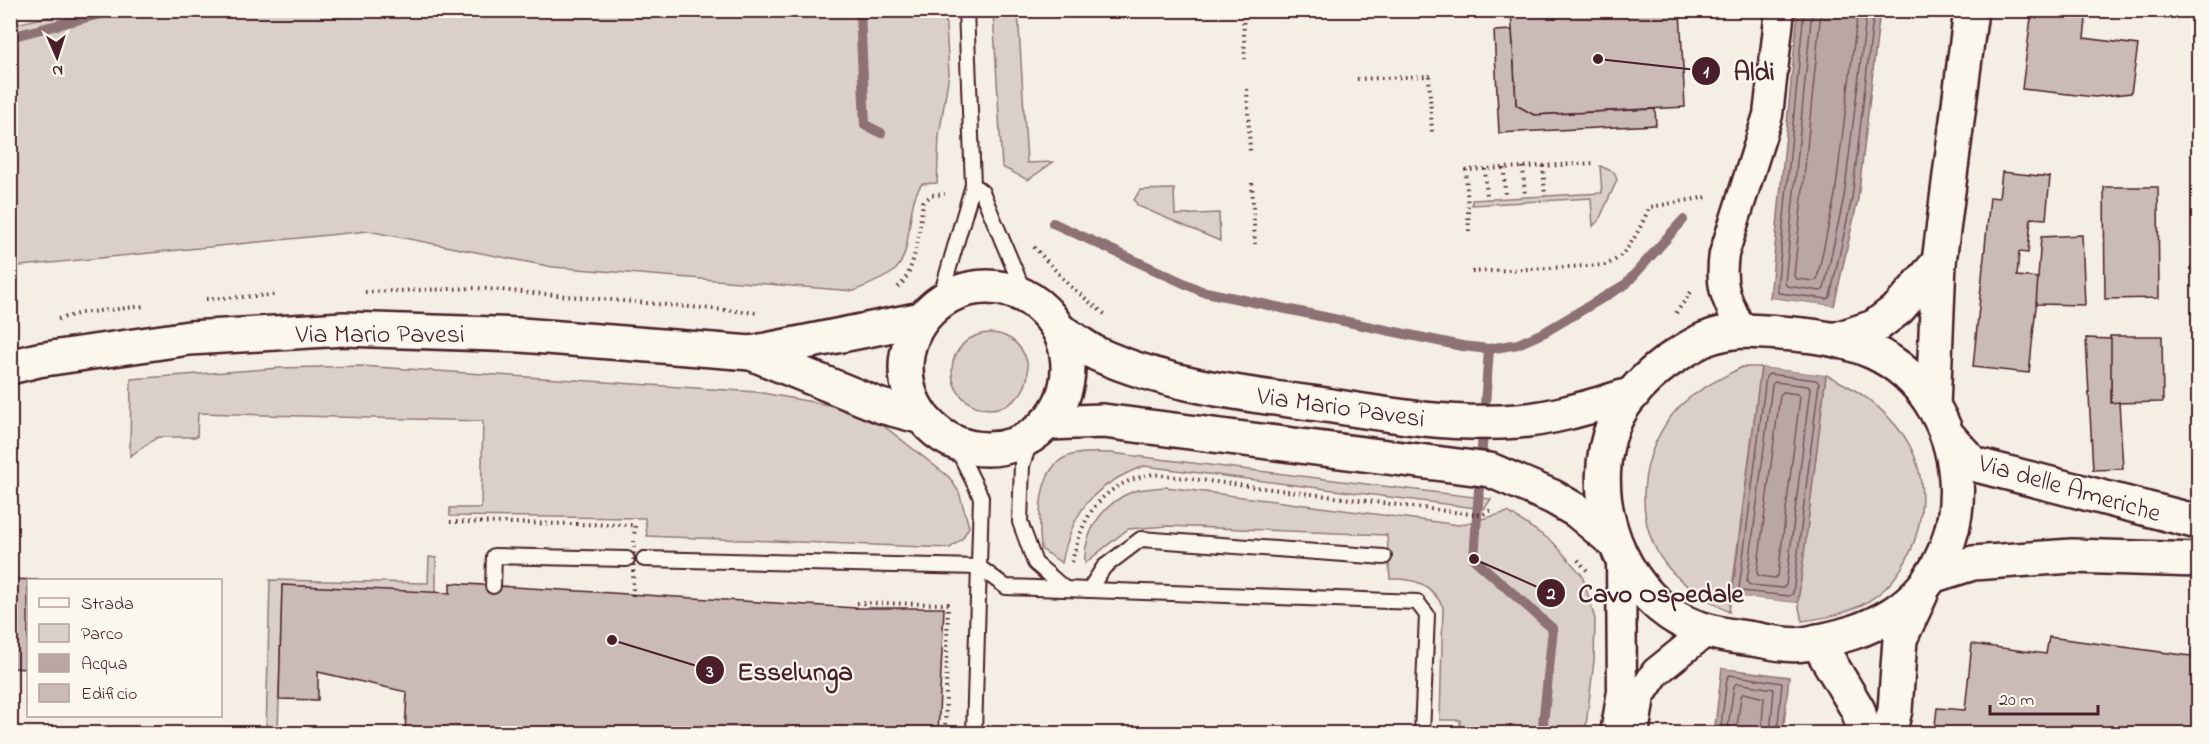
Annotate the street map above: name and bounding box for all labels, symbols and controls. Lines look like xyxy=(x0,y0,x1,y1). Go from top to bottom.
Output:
north arrow xyxy=(27,27,87,87)
callout: Aldi xyxy=(1691,48,1787,93)
text: Aldi xyxy=(1733,54,1775,93)
text: N xyxy=(51,58,64,82)
text: 1 xyxy=(1703,60,1709,86)
street label: Via Mario Pavesi xyxy=(294,317,465,355)
street label: Via Mario Pavesi xyxy=(1253,378,1427,440)
street label: Via delle Americhe xyxy=(1973,445,2165,534)
callout: Cavo Ospedale xyxy=(1536,570,1756,615)
text: Cavo Ospedale xyxy=(1578,576,1745,615)
legend xyxy=(27,579,222,717)
text: 2 xyxy=(1546,582,1556,608)
text: Strada xyxy=(81,592,134,618)
text: Parco xyxy=(81,622,123,648)
callout: Esselunga xyxy=(695,648,865,693)
text: Acqua xyxy=(81,652,128,678)
text: Esselunga xyxy=(737,654,853,694)
text: 3 xyxy=(705,660,714,686)
scale bar xyxy=(1990,678,2098,716)
text: Edificio xyxy=(81,682,137,708)
text: 20 m xyxy=(1999,688,2034,714)

